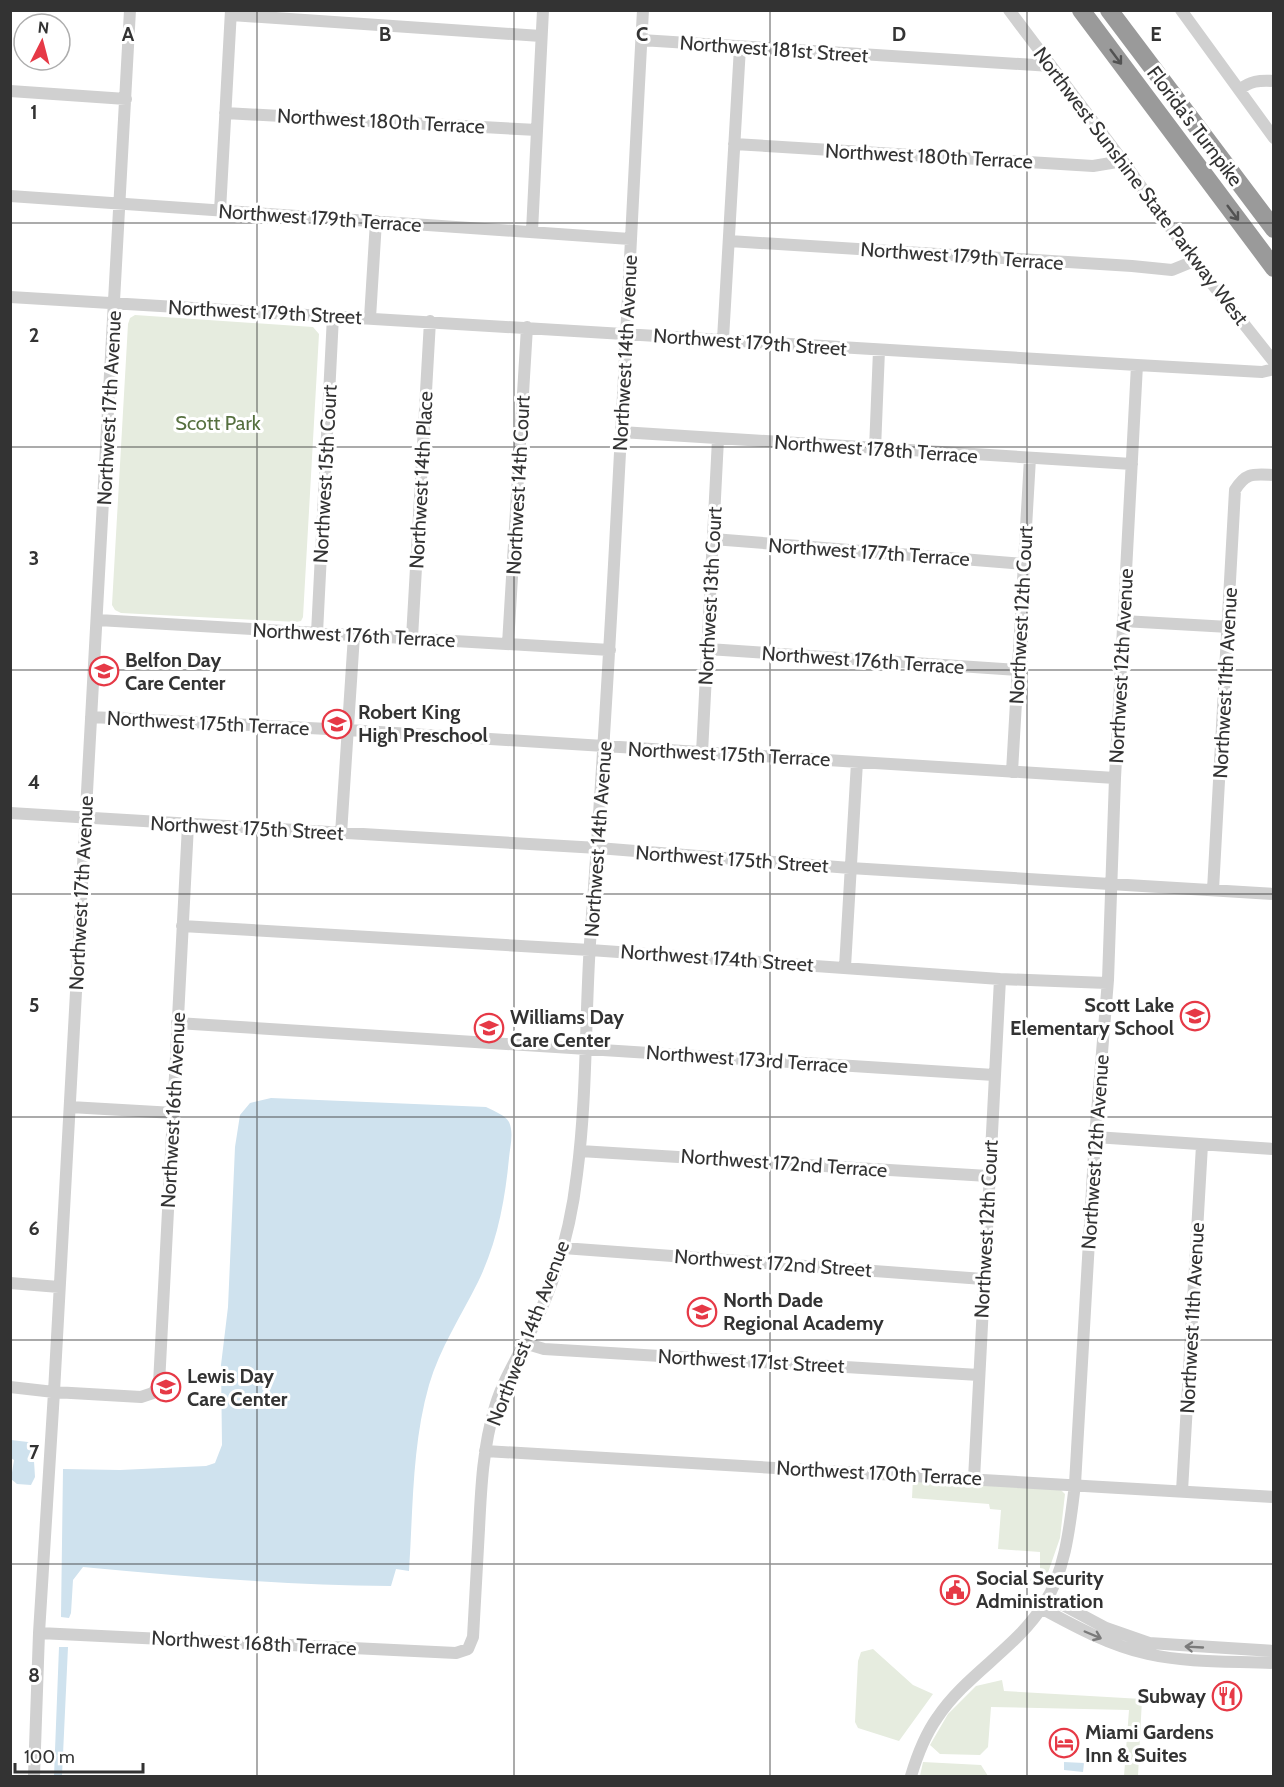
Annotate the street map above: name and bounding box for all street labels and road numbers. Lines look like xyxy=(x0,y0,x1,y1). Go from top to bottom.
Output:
street label: Northwest 181st Street xyxy=(679,30,869,68)
street label: Northwest Sunshine State Parkway West xyxy=(1029,42,1254,330)
street label: Florida's Turnpike xyxy=(1142,61,1248,191)
street label: Northwest 180th Terrace xyxy=(277,104,485,138)
street label: Northwest 180th Terrace xyxy=(825,139,1033,173)
street label: Northwest 179th Terrace xyxy=(218,199,422,237)
street label: Northwest 179th Terrace xyxy=(860,237,1064,275)
street label: Northwest 14th Avenue xyxy=(608,254,642,452)
street label: Northwest 179th Street xyxy=(167,295,363,329)
street label: Northwest 17th Avenue xyxy=(92,310,126,506)
street label: Northwest 179th Street xyxy=(652,323,848,361)
street label: Northwest 15th Court xyxy=(308,384,342,564)
street label: Northwest 14th Place xyxy=(404,391,438,569)
street label: Northwest 14th Court xyxy=(501,395,535,575)
street label: Northwest 178th Terrace xyxy=(773,430,979,468)
street label: Northwest 13th Court xyxy=(693,506,727,686)
street label: Northwest 12th Court xyxy=(1004,525,1038,705)
street label: Northwest 177th Terrace xyxy=(767,533,971,571)
street label: Northwest 12th Avenue xyxy=(1104,568,1138,764)
street label: Northwest 11th Avenue xyxy=(1208,587,1242,779)
street label: Northwest 176th Terrace xyxy=(252,618,456,652)
street label: Northwest 176th Terrace xyxy=(761,641,965,679)
street label: Northwest 175th Terrace xyxy=(106,706,310,740)
street label: Northwest 175th Terrace xyxy=(627,737,831,771)
street label: Northwest 14th Avenue xyxy=(579,740,617,938)
street label: Northwest 17th Avenue xyxy=(64,795,98,991)
street label: Northwest 175th Street xyxy=(150,811,345,845)
street label: Northwest 175th Street xyxy=(635,840,830,878)
street label: Northwest 174th Street xyxy=(620,939,815,977)
street label: Northwest 16th Avenue xyxy=(156,1011,190,1209)
street label: Northwest 173rd Terrace xyxy=(645,1040,849,1078)
street label: Northwest 12th Avenue xyxy=(1076,1054,1114,1250)
street label: Northwest 12th Court xyxy=(969,1139,1003,1319)
street label: Northwest 172nd Terrace xyxy=(680,1144,888,1182)
street label: Northwest 11th Avenue xyxy=(1175,1222,1209,1414)
street label: Northwest 14th Avenue xyxy=(482,1237,574,1429)
street label: Northwest 172nd Street xyxy=(673,1244,873,1282)
street label: Northwest 171st Street xyxy=(657,1344,845,1378)
street label: Northwest 170th Terrace xyxy=(776,1456,982,1490)
street label: Northwest 168th Terrace xyxy=(151,1626,357,1660)

